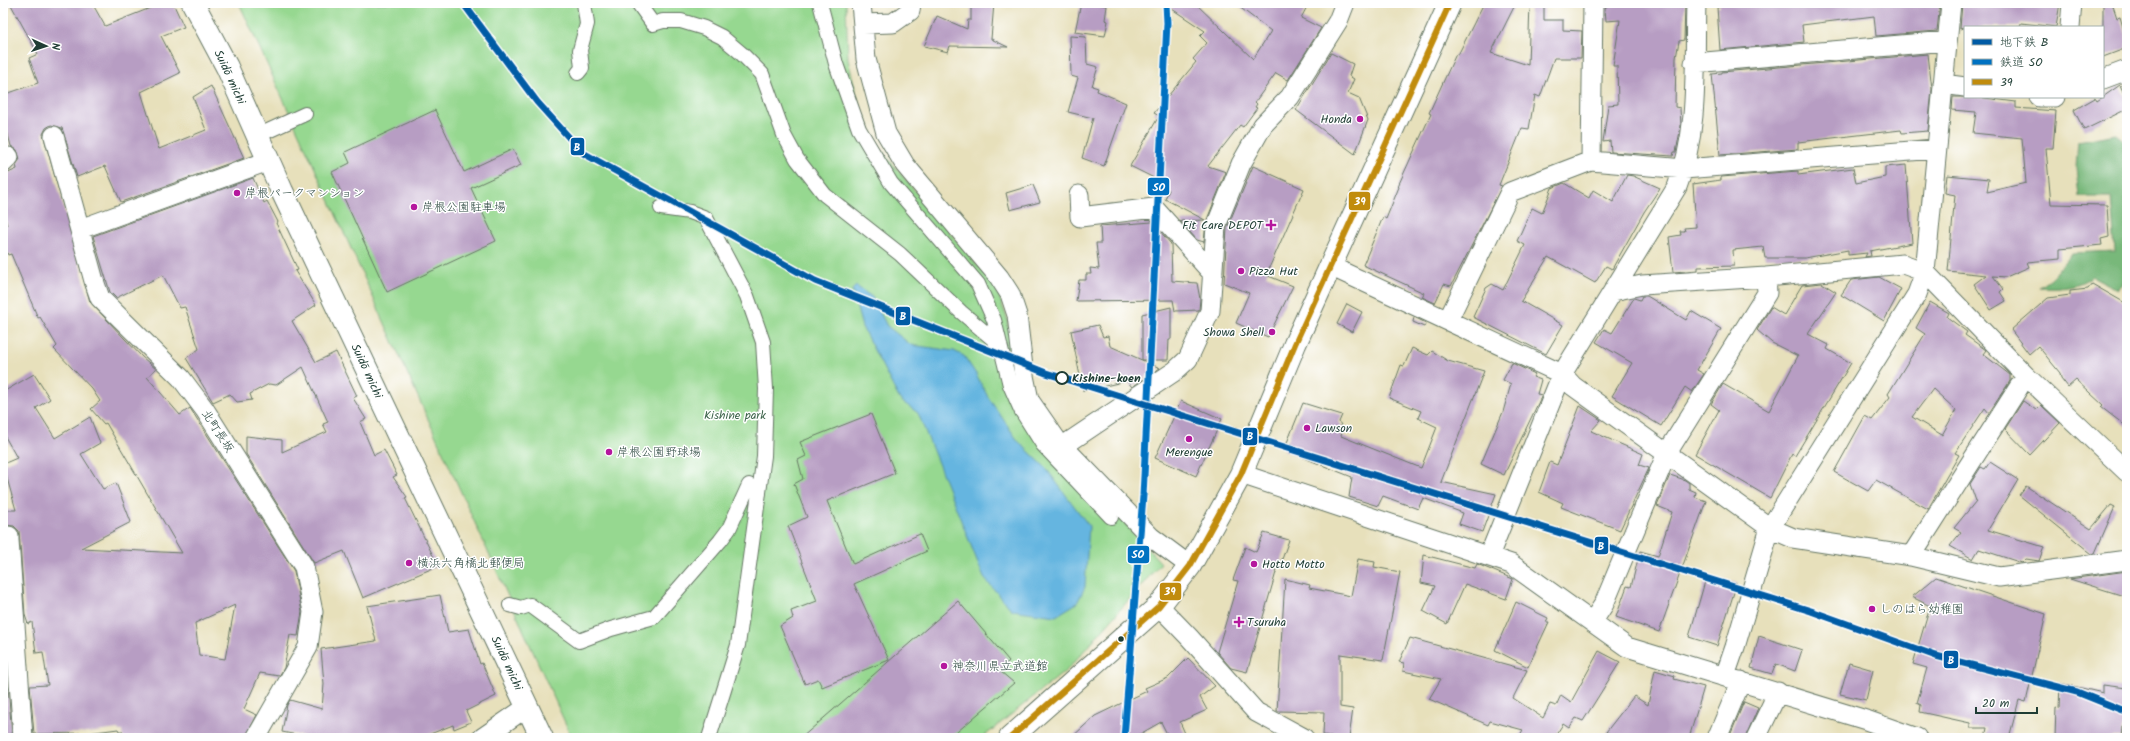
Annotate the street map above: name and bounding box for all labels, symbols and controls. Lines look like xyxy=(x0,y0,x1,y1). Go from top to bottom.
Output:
north arrow xyxy=(26,26,66,66)
legend xyxy=(1964,26,2104,98)
text: 地下鉄 B xyxy=(2000,33,2048,52)
text: N xyxy=(46,43,64,50)
street label: Suidō michi xyxy=(209,47,251,109)
text: 鉄道 SO xyxy=(2000,53,2043,72)
text: 39 xyxy=(2000,73,2013,92)
place label: Honda xyxy=(1321,110,1352,129)
marker: Honda xyxy=(1355,114,1365,124)
line badge: B xyxy=(570,137,585,156)
text: B xyxy=(574,139,581,157)
line badge: SO xyxy=(1147,177,1170,196)
text: SO xyxy=(1153,179,1166,197)
place label: 岸根パークマンション xyxy=(245,184,365,203)
marker: 岸根パークマンション xyxy=(232,188,242,198)
line badge: 39 xyxy=(1348,191,1371,211)
text: 39 xyxy=(1353,193,1366,211)
place label: 岸根公園駐車場 xyxy=(422,198,506,217)
marker: 岸根公園駐車場 xyxy=(409,202,419,212)
place label: Fit Care DEPOT xyxy=(1182,216,1265,235)
marker: Fit Care DEPOT xyxy=(1266,220,1276,230)
place label: Pizza Hut xyxy=(1249,262,1298,281)
marker: Pizza Hut xyxy=(1236,266,1246,276)
line badge: B xyxy=(895,306,911,326)
text: B xyxy=(900,308,907,326)
place label: Showa Shell xyxy=(1203,323,1264,342)
marker: Showa Shell xyxy=(1267,327,1277,337)
street label: Suidō michi xyxy=(346,341,388,403)
place label: Kishine-koen xyxy=(1072,369,1141,388)
marker: Kishine-koen xyxy=(1055,371,1069,385)
street label: 北町長坂 xyxy=(197,406,239,457)
park label: Kishine park xyxy=(704,406,766,425)
place label: Lawson xyxy=(1315,419,1352,438)
marker: Lawson xyxy=(1302,423,1312,433)
line badge: B xyxy=(1242,427,1258,446)
text: B xyxy=(1247,428,1254,446)
marker: Merengue xyxy=(1184,434,1194,444)
place label: 岸根公園野球場 xyxy=(617,443,701,462)
place label: Merengue xyxy=(1165,443,1213,462)
marker: 岸根公園野球場 xyxy=(604,447,614,457)
line badge: B xyxy=(1594,536,1609,555)
text: B xyxy=(1598,538,1605,556)
line badge: SO xyxy=(1127,545,1150,564)
text: SO xyxy=(1132,546,1145,564)
place label: 横浜六角橋北郵便局 xyxy=(417,554,525,573)
place label: Hotto Motto xyxy=(1262,555,1325,574)
marker: 横浜六角橋北郵便局 xyxy=(404,558,414,568)
marker: Hotto Motto xyxy=(1249,559,1259,569)
line badge: 39 xyxy=(1159,582,1182,601)
text: 39 xyxy=(1163,583,1176,601)
place label: しのはら幼稚園 xyxy=(1880,600,1964,619)
marker: しのはら幼稚園 xyxy=(1867,604,1877,614)
place label: Tsuruha xyxy=(1247,613,1286,632)
marker: Tsuruha xyxy=(1234,617,1244,627)
street label: Suidō michi xyxy=(486,633,528,695)
unlabelled marker xyxy=(1116,634,1126,644)
line badge: B xyxy=(1943,650,1959,669)
text: B xyxy=(1948,652,1955,670)
place label: 神奈川県立武道館 xyxy=(952,657,1048,676)
marker: 神奈川県立武道館 xyxy=(939,661,949,671)
scale bar xyxy=(1976,689,2037,715)
text: 20 m xyxy=(1982,694,2010,713)

